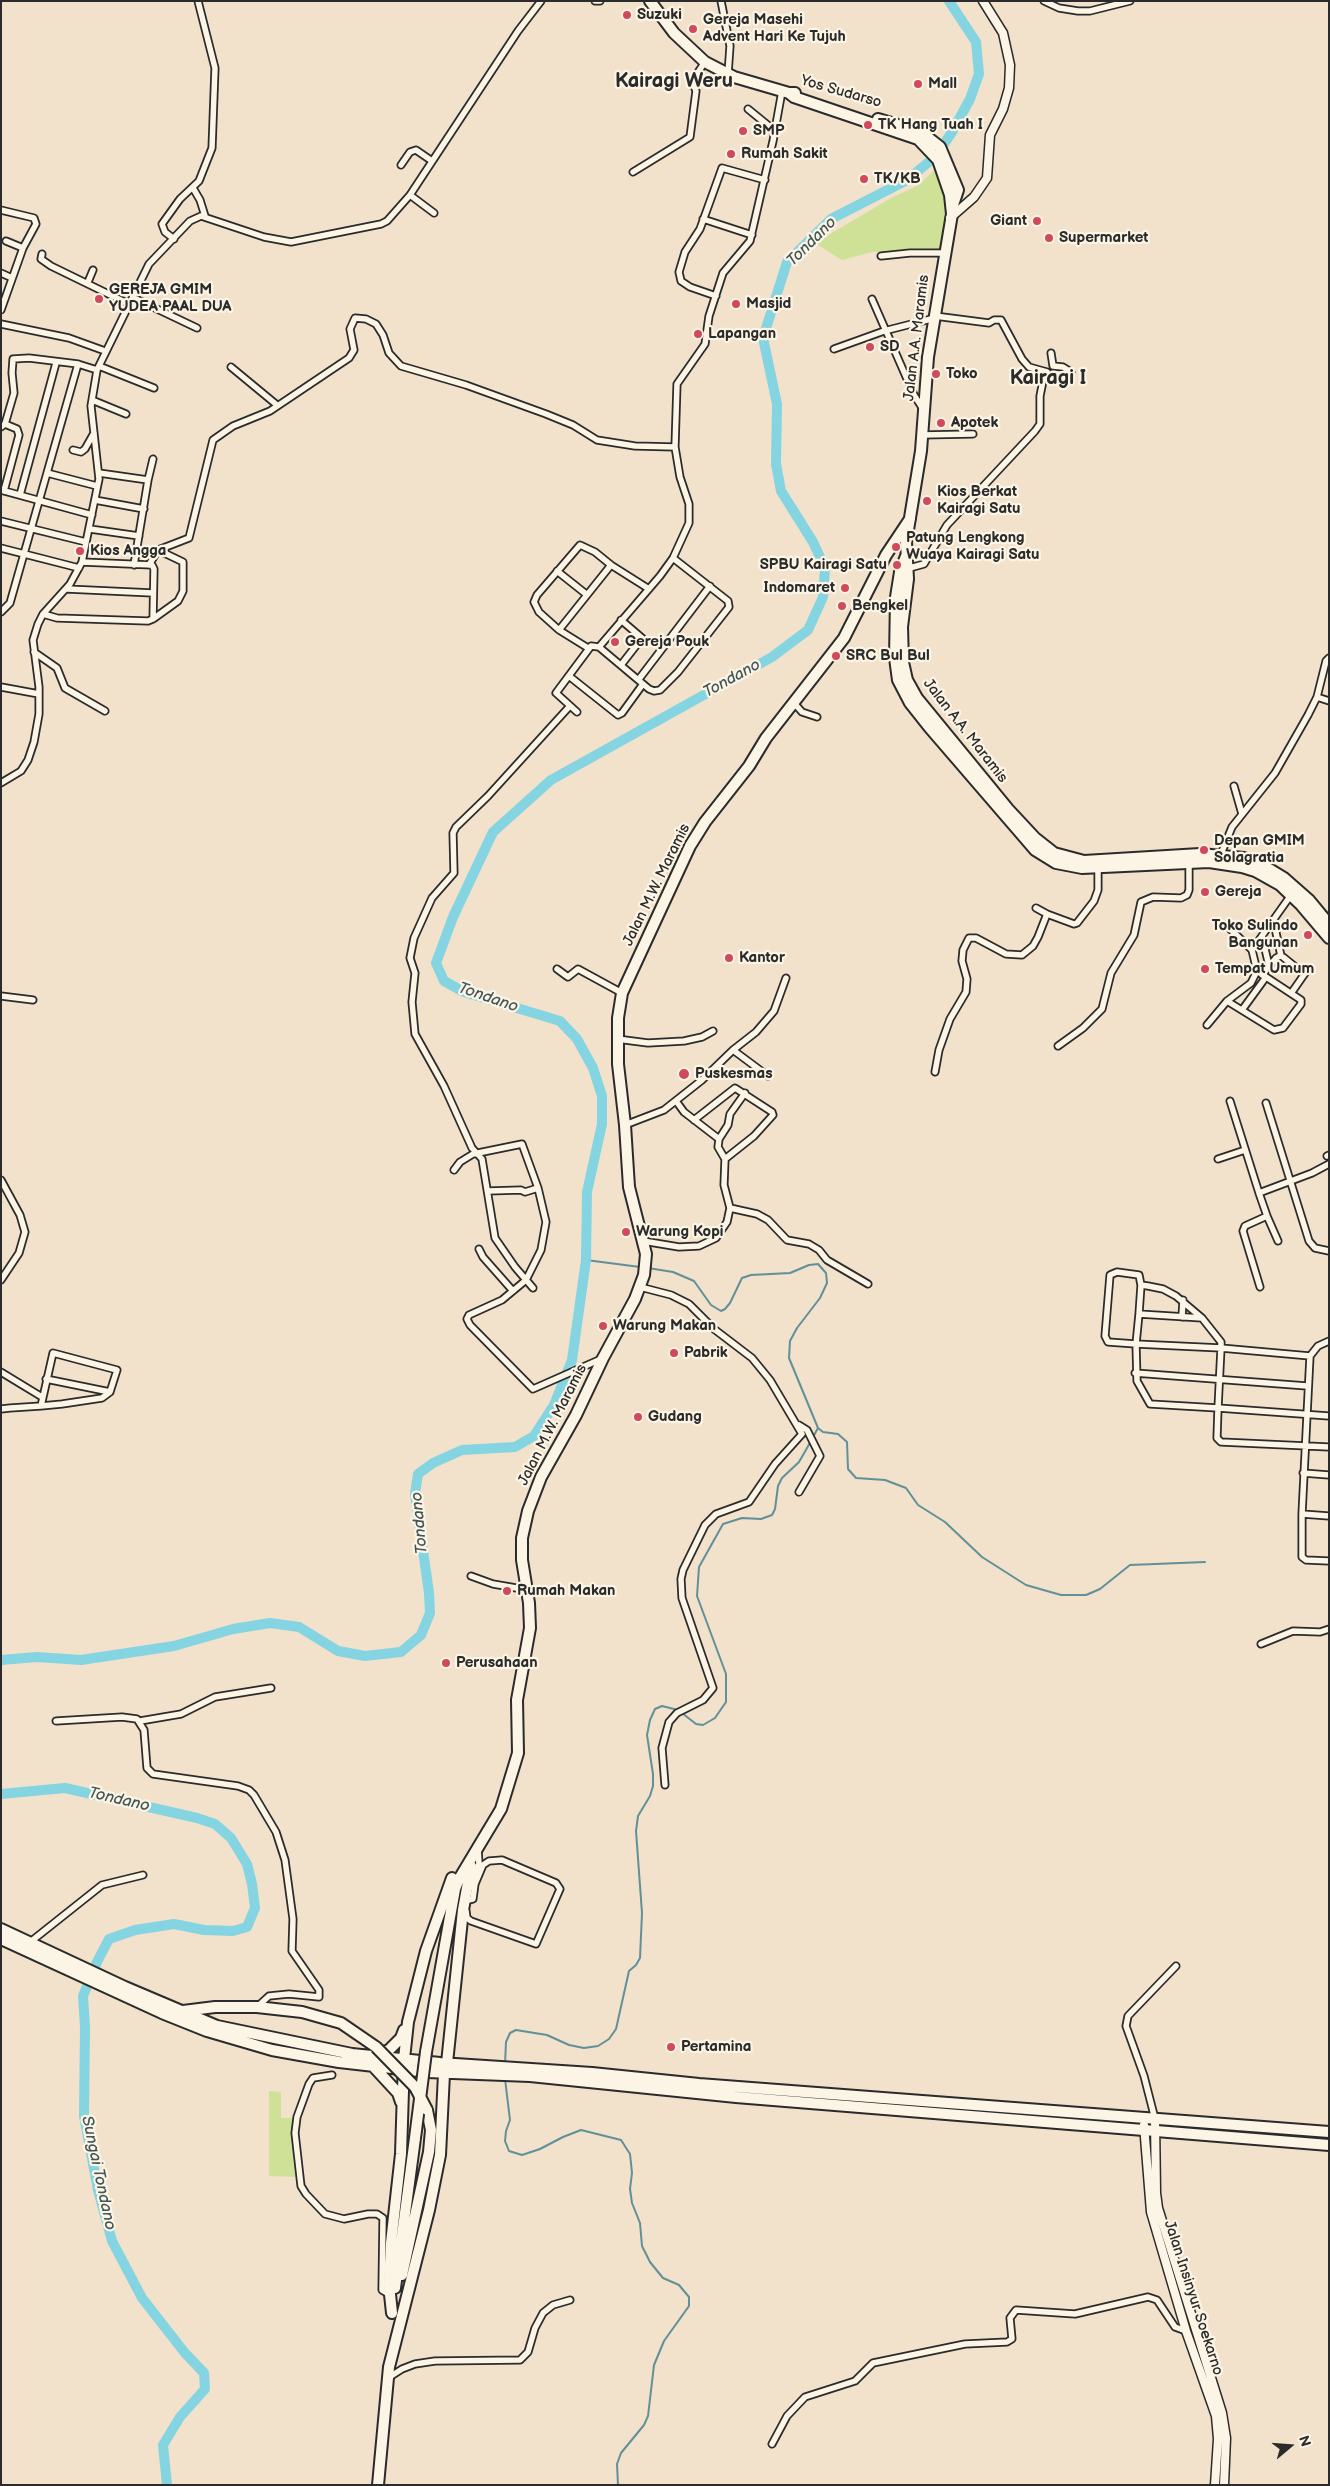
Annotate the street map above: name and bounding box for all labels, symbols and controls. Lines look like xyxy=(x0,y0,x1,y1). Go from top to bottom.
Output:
place label: Suzuki xyxy=(637,6,682,24)
marker: Suzuki xyxy=(621,9,633,21)
place label: Gereja Masehi Advent Hari Ke Tujuh xyxy=(703,11,846,46)
marker: Gereja Masehi Advent Hari Ke Tujuh xyxy=(687,23,699,35)
district label: Kairagi Weru xyxy=(615,70,733,94)
street label: Yos Sudarso xyxy=(798,72,884,112)
place label: Mall xyxy=(928,75,957,93)
marker: Mall xyxy=(912,78,924,90)
place label: TK Hang Tuah I xyxy=(878,116,983,134)
marker: TK Hang Tuah I xyxy=(862,119,874,131)
place label: SMP xyxy=(753,122,784,140)
marker: SMP xyxy=(737,125,749,137)
place label: Rumah Sakit xyxy=(741,145,828,163)
marker: Rumah Sakit xyxy=(725,148,737,160)
place label: TK/KB xyxy=(874,170,921,188)
marker: TK/KB xyxy=(858,173,870,185)
place label: Giant xyxy=(990,212,1027,230)
water label: Tondano xyxy=(783,213,841,271)
marker: Giant xyxy=(1031,215,1043,227)
place label: Supermarket xyxy=(1059,229,1148,247)
marker: Supermarket xyxy=(1043,232,1055,244)
street label: Jalan A.A. Maramis xyxy=(900,274,934,402)
place label: GEREJA GMIM YUDEA PAAL DUA xyxy=(109,281,231,316)
marker: GEREJA GMIM YUDEA PAAL DUA xyxy=(93,293,105,305)
place label: Masjid xyxy=(746,295,791,313)
marker: Masjid xyxy=(730,298,742,310)
place label: Lapangan xyxy=(708,325,776,343)
marker: Lapangan xyxy=(692,328,704,340)
place label: SD xyxy=(880,338,900,356)
marker: SD xyxy=(864,341,876,353)
place label: Toko xyxy=(946,365,978,383)
district label: Kairagi I xyxy=(1010,367,1086,391)
marker: Toko xyxy=(930,368,942,380)
place label: Apotek xyxy=(951,414,998,432)
marker: Apotek xyxy=(935,417,947,429)
place label: Kios Berkat Kairagi Satu xyxy=(937,483,1020,518)
marker: Kios Berkat Kairagi Satu xyxy=(921,495,933,507)
place label: Patung Lengkong Wuaya Kairagi Satu xyxy=(906,529,1040,564)
marker: Patung Lengkong Wuaya Kairagi Satu xyxy=(890,541,902,553)
place label: Kios Angga xyxy=(90,542,166,560)
marker: Kios Angga xyxy=(74,545,86,557)
place label: SPBU Kairagi Satu xyxy=(760,556,887,574)
marker: SPBU Kairagi Satu xyxy=(891,559,903,571)
place label: Indomaret xyxy=(764,579,835,597)
marker: Indomaret xyxy=(839,582,851,594)
place label: Bengkel xyxy=(852,597,908,615)
marker: Bengkel xyxy=(836,600,848,612)
place label: Gereja Pouk xyxy=(625,633,709,651)
marker: Gereja Pouk xyxy=(609,636,621,648)
place label: SRC Bul Bul xyxy=(846,647,930,665)
marker: SRC Bul Bul xyxy=(830,650,842,662)
water label: Tondano xyxy=(700,656,764,702)
street label: Jalan A.A. Maramis xyxy=(919,675,1011,787)
street label: Jalan M.W. Maramis xyxy=(620,821,694,949)
place label: Depan GMIM Solagratia xyxy=(1214,832,1305,867)
marker: Depan GMIM Solagratia xyxy=(1198,844,1210,856)
place label: Gereja xyxy=(1215,883,1262,901)
marker: Gereja xyxy=(1199,886,1211,898)
place label: Toko Sulindo Bangunan xyxy=(1212,917,1298,952)
marker: Toko Sulindo Bangunan xyxy=(1302,929,1314,941)
place label: Kantor xyxy=(739,949,785,967)
marker: Kantor xyxy=(723,952,735,964)
place label: Tempat Umum xyxy=(1215,960,1314,978)
marker: Tempat Umum xyxy=(1199,963,1211,975)
water label: Tondano xyxy=(455,979,521,1017)
place label: Puskesmas xyxy=(695,1065,773,1083)
marker: Puskesmas xyxy=(677,1067,691,1081)
place label: Warung Kopi xyxy=(636,1223,723,1241)
marker: Warung Kopi xyxy=(620,1226,632,1238)
place label: Warung Makan xyxy=(613,1317,716,1335)
marker: Warung Makan xyxy=(597,1320,609,1332)
place label: Pabrik xyxy=(684,1344,728,1362)
marker: Pabrik xyxy=(668,1347,680,1359)
street label: Jalan M.W. Maramis xyxy=(515,1361,591,1489)
place label: Gudang xyxy=(648,1408,702,1426)
marker: Gudang xyxy=(632,1411,644,1423)
water label: Tondano xyxy=(408,1491,432,1555)
place label: Rumah Makan xyxy=(517,1582,615,1600)
marker: Rumah Makan xyxy=(501,1585,513,1597)
place label: Perusahaan xyxy=(456,1654,538,1672)
marker: Perusahaan xyxy=(440,1657,452,1669)
water label: Tondano xyxy=(87,1784,151,1816)
place label: Pertamina xyxy=(681,2038,751,2056)
marker: Pertamina xyxy=(665,2041,677,2053)
water label: Sungai Tondano xyxy=(77,2114,119,2232)
street label: Jalan Insinyur Soekarno xyxy=(1159,2218,1227,2378)
north arrow xyxy=(1265,2421,1315,2471)
text: N xyxy=(1295,2434,1314,2449)

